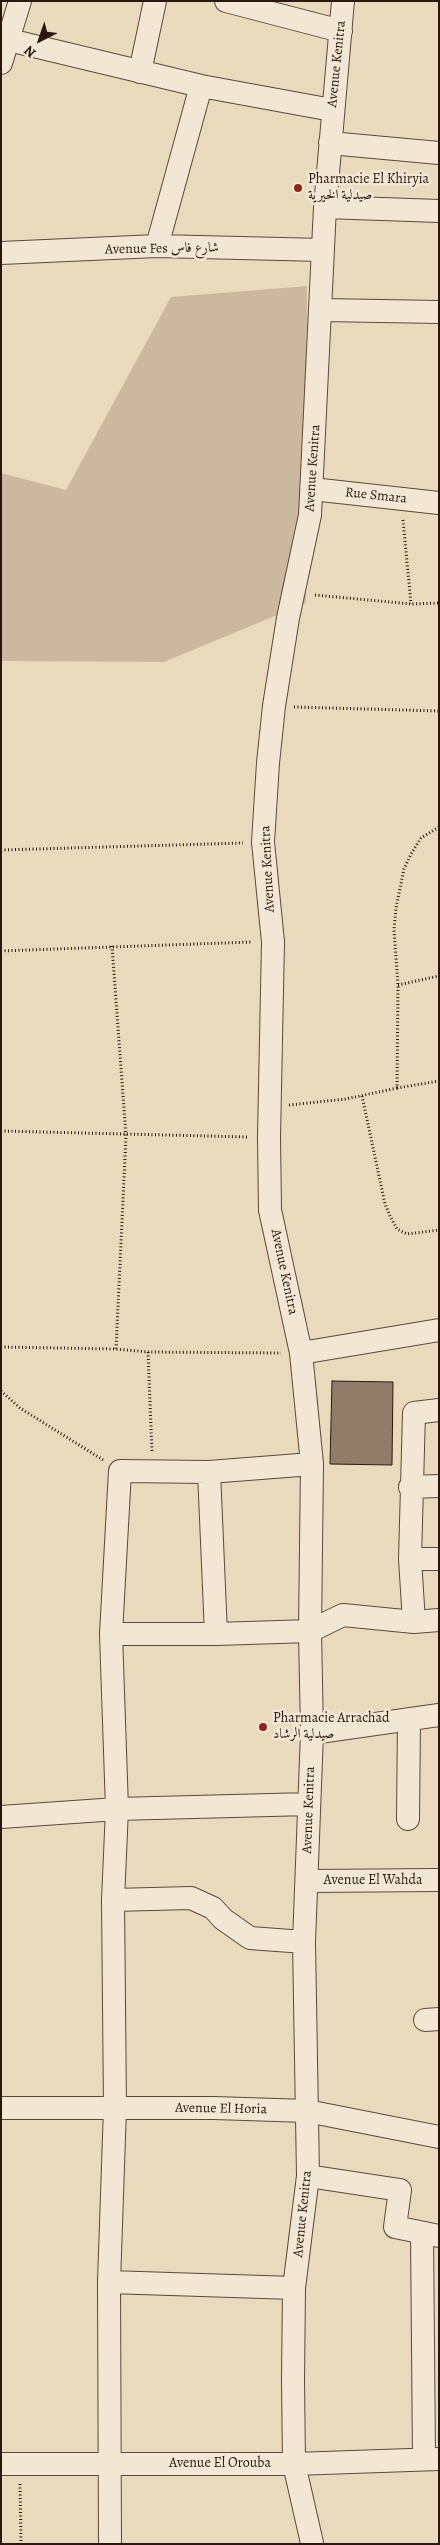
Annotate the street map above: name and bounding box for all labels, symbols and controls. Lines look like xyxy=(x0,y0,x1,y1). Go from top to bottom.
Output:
north arrow xyxy=(15,15,65,65)
street label: Avenue Kenitra xyxy=(324,20,350,108)
text: N xyxy=(20,41,40,62)
place label: Pharmacie El Khiryia صيدلية الخيرية xyxy=(308,172,429,204)
marker: Pharmacie El Khiryia صيدلية الخيرية xyxy=(292,182,304,194)
street label: Avenue Fes شارع فاس xyxy=(105,240,219,258)
street label: Avenue Kenitra xyxy=(302,424,324,512)
street label: Rue Smara xyxy=(344,484,408,508)
street label: Avenue Kenitra xyxy=(257,825,279,913)
street label: Avenue Kenitra xyxy=(267,1228,301,1316)
place label: Pharmacie Arrachad صيدلية الرشاد xyxy=(273,1711,390,1744)
marker: Pharmacie Arrachad صيدلية الرشاد xyxy=(257,1721,269,1733)
street label: Avenue Kenitra xyxy=(299,1766,319,1854)
street label: Avenue El Wahda xyxy=(324,1873,422,1889)
street label: Avenue El Horia xyxy=(175,2100,267,2118)
street label: Avenue Kenitra xyxy=(290,2170,316,2258)
street label: Avenue El Orouba xyxy=(169,2456,271,2472)

